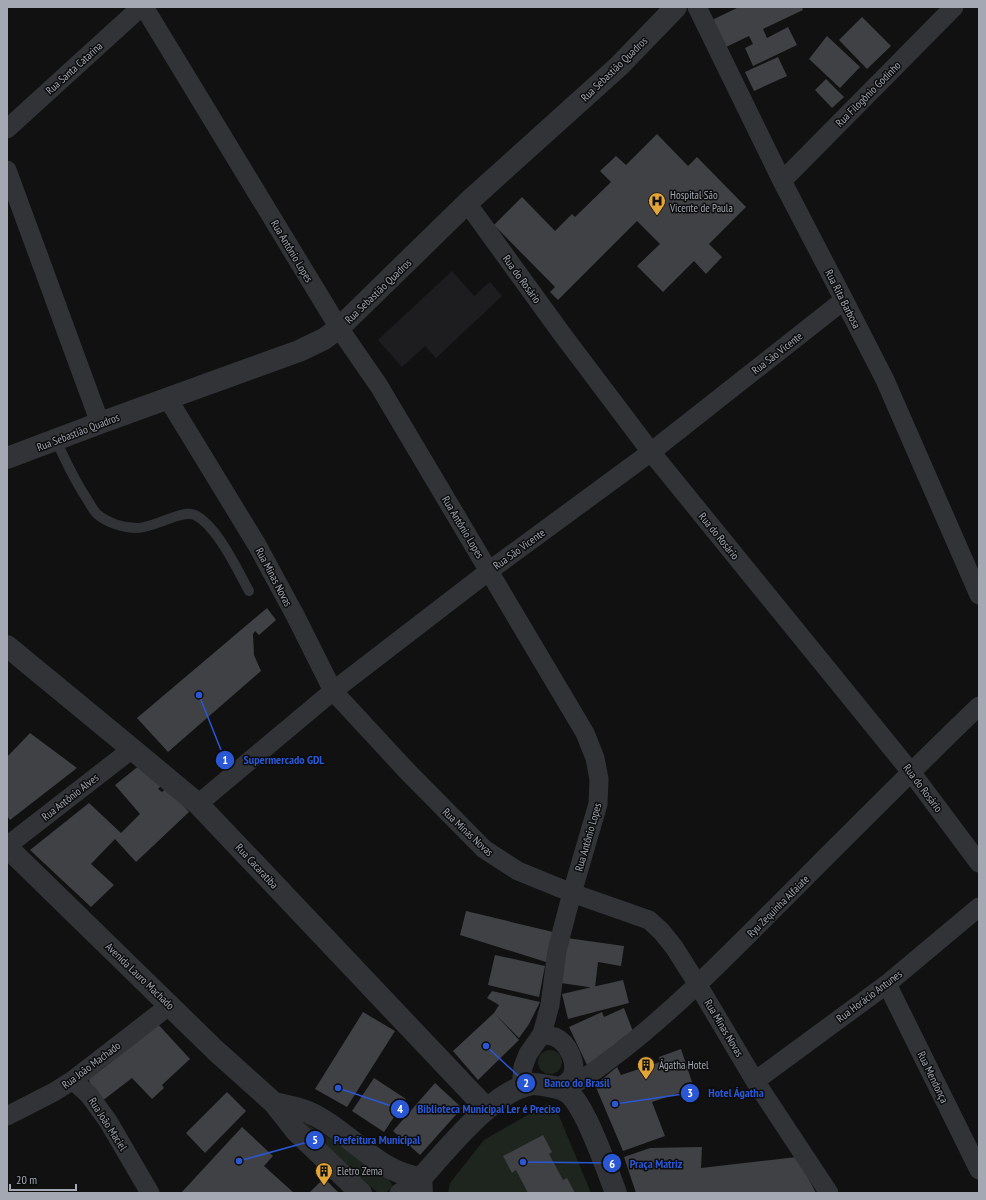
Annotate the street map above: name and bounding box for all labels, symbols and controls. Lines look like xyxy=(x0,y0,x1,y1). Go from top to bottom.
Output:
street label: Rua Sebastião Quadros xyxy=(578,33,650,104)
street label: Rua Santa Catarina xyxy=(43,39,105,97)
street label: Rua Filogônio Godinho xyxy=(832,58,904,130)
place label: Hospital São Vicente de Paula xyxy=(669,188,733,215)
hospital icon: Hospital São Vicente de Paula xyxy=(647,191,667,216)
street label: Rua Antônio Lopes xyxy=(268,217,316,285)
street label: Rua do Rosário xyxy=(500,252,544,306)
street label: Rua Sebastião Quadros xyxy=(342,255,414,326)
street label: Rua Rita Barbosa xyxy=(822,267,864,331)
street label: Rua São Vicente xyxy=(749,328,806,377)
street label: Rua Sebastião Quadros xyxy=(35,410,122,454)
street label: Rua Antônio Lopes xyxy=(439,493,487,561)
street label: Rua do Rosário xyxy=(696,510,742,563)
street label: Rua São Vicente xyxy=(490,525,548,573)
street label: Rua Minas Novas xyxy=(253,545,295,609)
callout: Supermercado GDL xyxy=(215,748,332,772)
text: 1 xyxy=(222,752,228,767)
text: Supermercado GDL xyxy=(244,752,324,767)
street label: Rua do Rosário xyxy=(900,761,946,815)
street label: Rua Antônio Alves xyxy=(39,770,102,824)
street label: Rua Antônio Lopes xyxy=(572,801,605,873)
street label: Rua Minas Novas xyxy=(440,805,497,859)
street label: Rua Cacaratiba xyxy=(233,841,281,891)
street label: Ryu Zequinha Alfaiate xyxy=(744,872,812,940)
street label: Avenida Lauro Machado xyxy=(103,940,177,1013)
street label: Rua Horácio Antunes xyxy=(833,967,905,1025)
street label: Rua Minas Novas xyxy=(701,997,747,1059)
street label: Rua João Machado xyxy=(59,1038,123,1092)
street label: Rua Mendonça xyxy=(914,1049,952,1105)
building icon: Ágatha Hotel xyxy=(636,1055,656,1080)
place label: Ágatha Hotel xyxy=(659,1058,709,1072)
callout: Banco do Brasil xyxy=(516,1071,618,1095)
text: 2 xyxy=(523,1075,529,1090)
text: Banco do Brasil xyxy=(544,1075,610,1090)
callout: Hotel Ágatha xyxy=(680,1081,772,1105)
text: 3 xyxy=(687,1085,693,1100)
text: Hotel Ágatha xyxy=(708,1085,764,1100)
street label: Rua João Maciel xyxy=(86,1095,131,1154)
callout: Biblioteca Municipal Ler é Preciso xyxy=(390,1097,569,1121)
text: 4 xyxy=(397,1101,403,1116)
text: Biblioteca Municipal Ler é Preciso xyxy=(417,1101,561,1116)
callout: Prefeitura Municipal xyxy=(305,1128,428,1152)
text: 5 xyxy=(312,1132,318,1147)
text: Prefeitura Municipal xyxy=(334,1132,420,1147)
callout: Praça Matriz xyxy=(602,1151,691,1175)
text: 6 xyxy=(609,1156,615,1171)
text: Praça Matriz xyxy=(630,1156,683,1171)
building icon: Eletro Zema xyxy=(314,1161,334,1186)
place label: Eletro Zema xyxy=(337,1164,382,1178)
scale bar xyxy=(10,1166,76,1192)
text: 20 m xyxy=(16,1172,37,1187)

